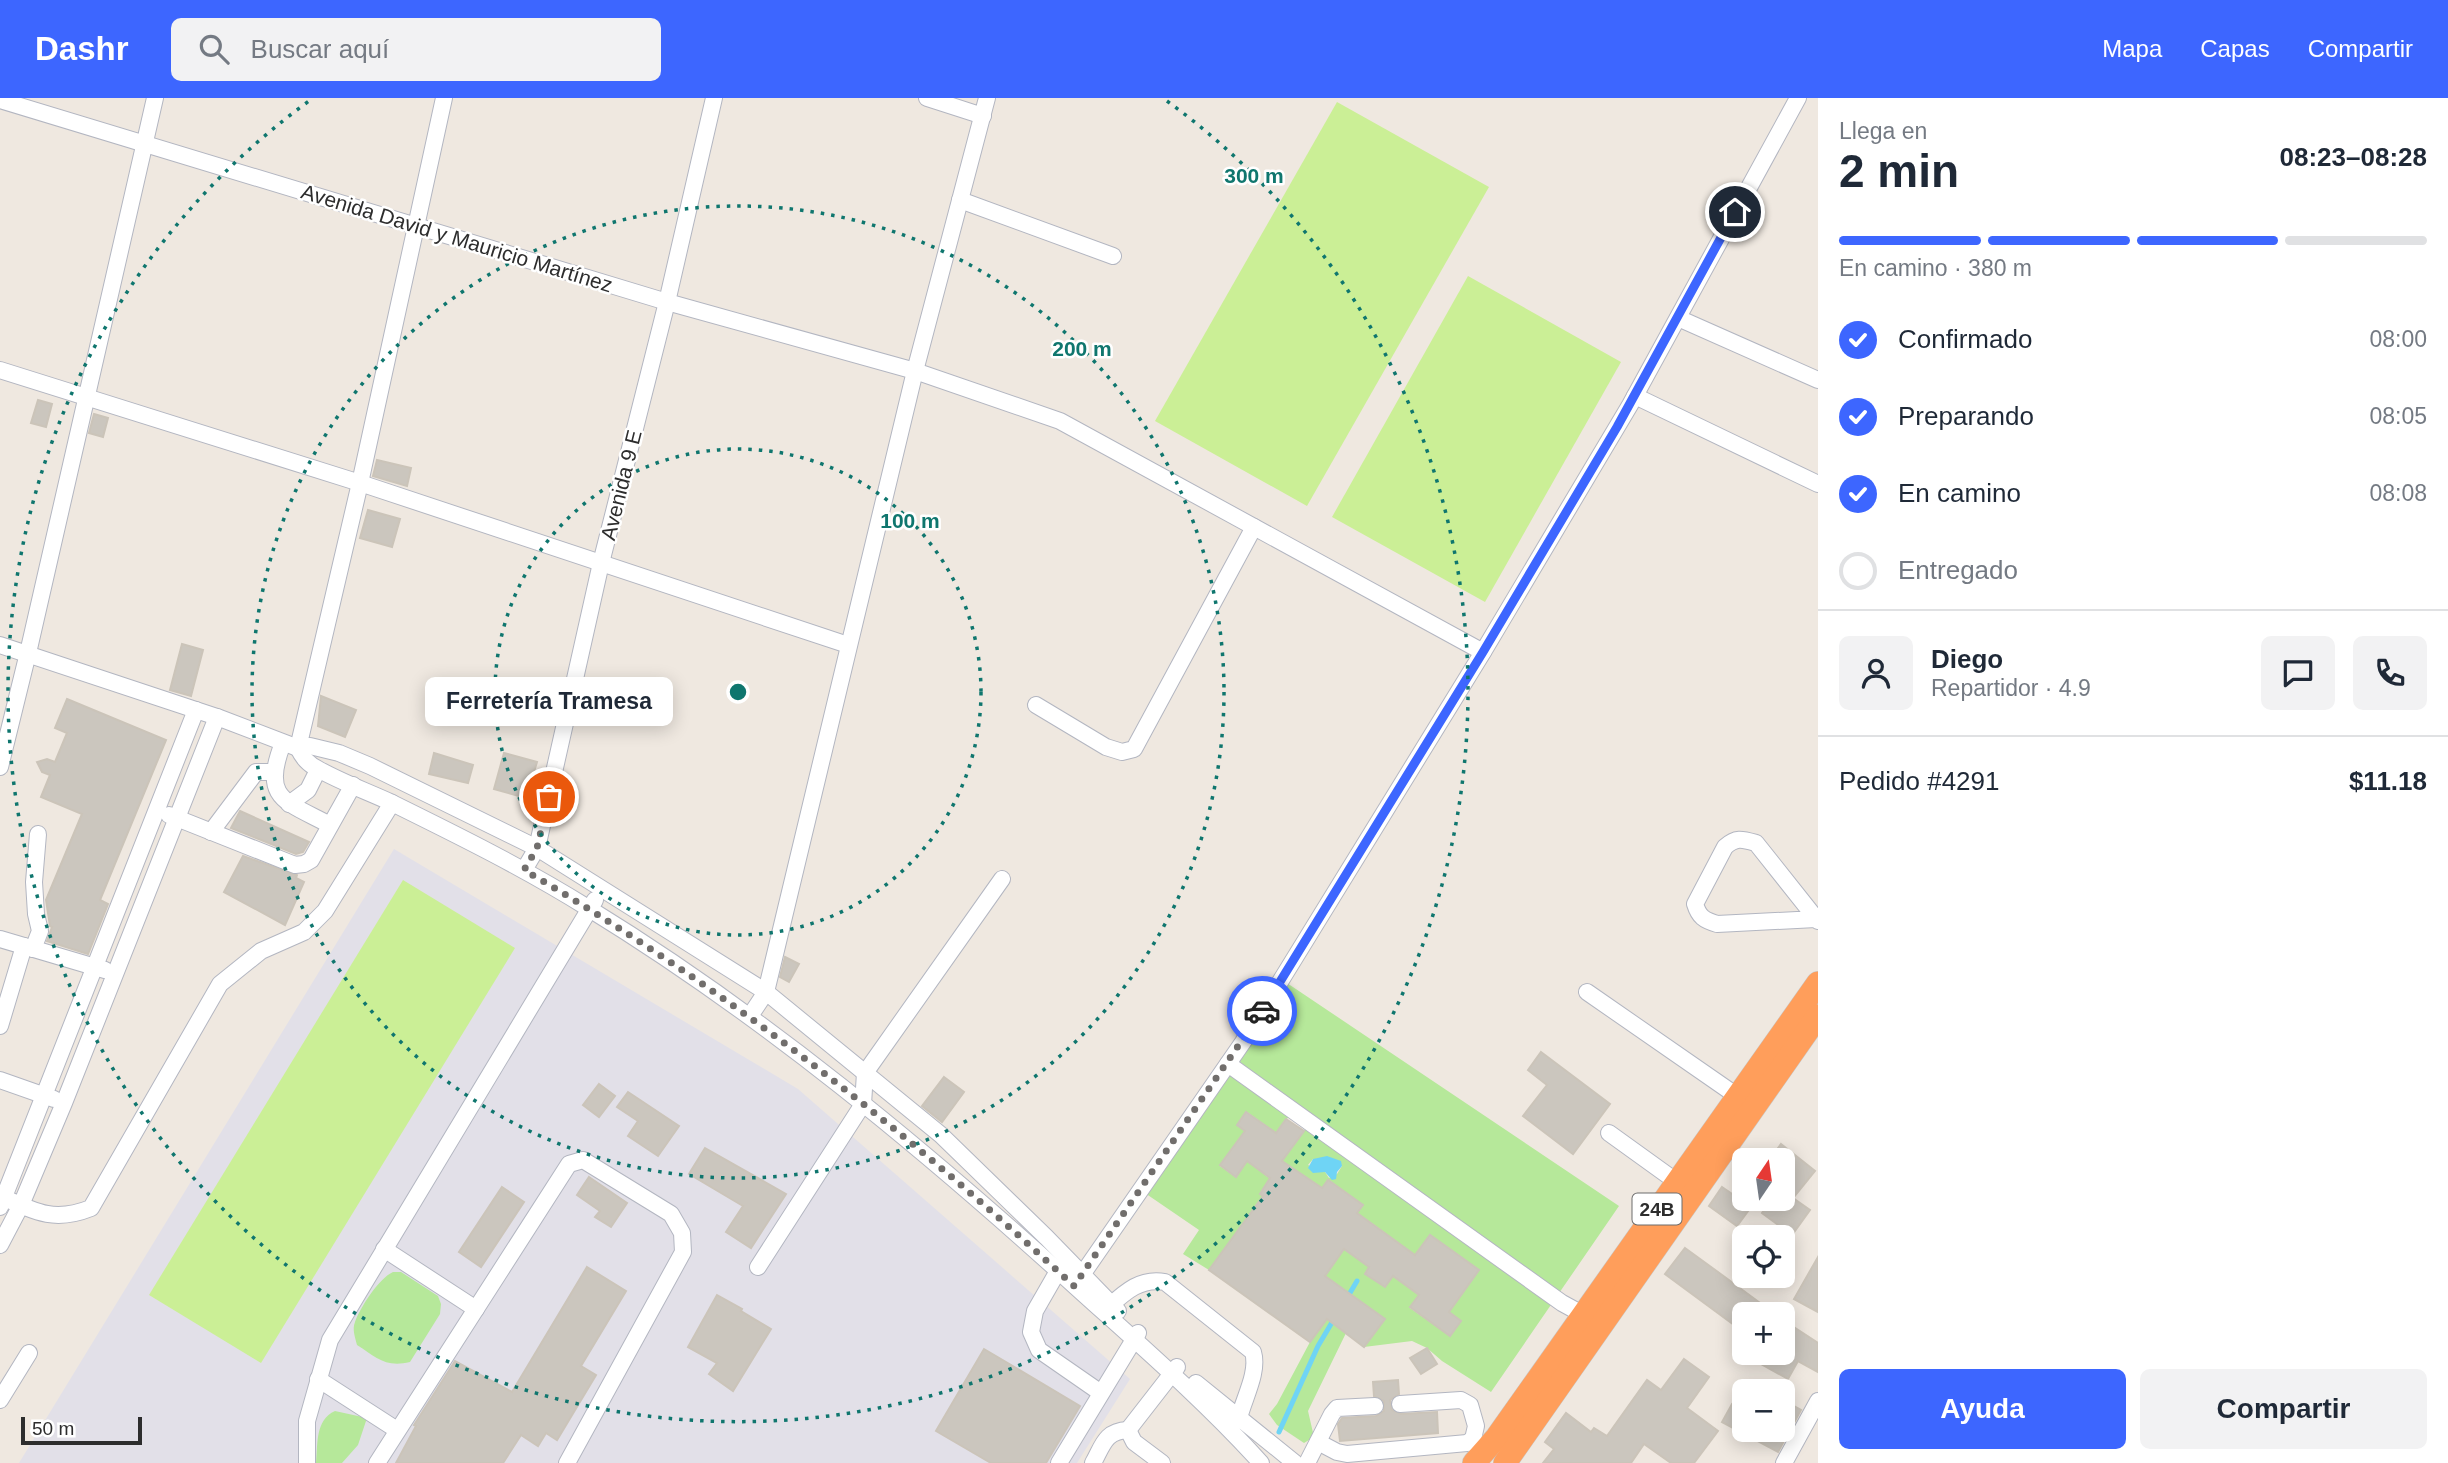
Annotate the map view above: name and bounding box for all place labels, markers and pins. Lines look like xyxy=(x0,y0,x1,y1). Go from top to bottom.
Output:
pin xyxy=(1705,182,1765,242)
callout: Ferretería Tramesa xyxy=(425,678,673,727)
centre of rings xyxy=(726,680,750,704)
pin xyxy=(519,767,579,827)

